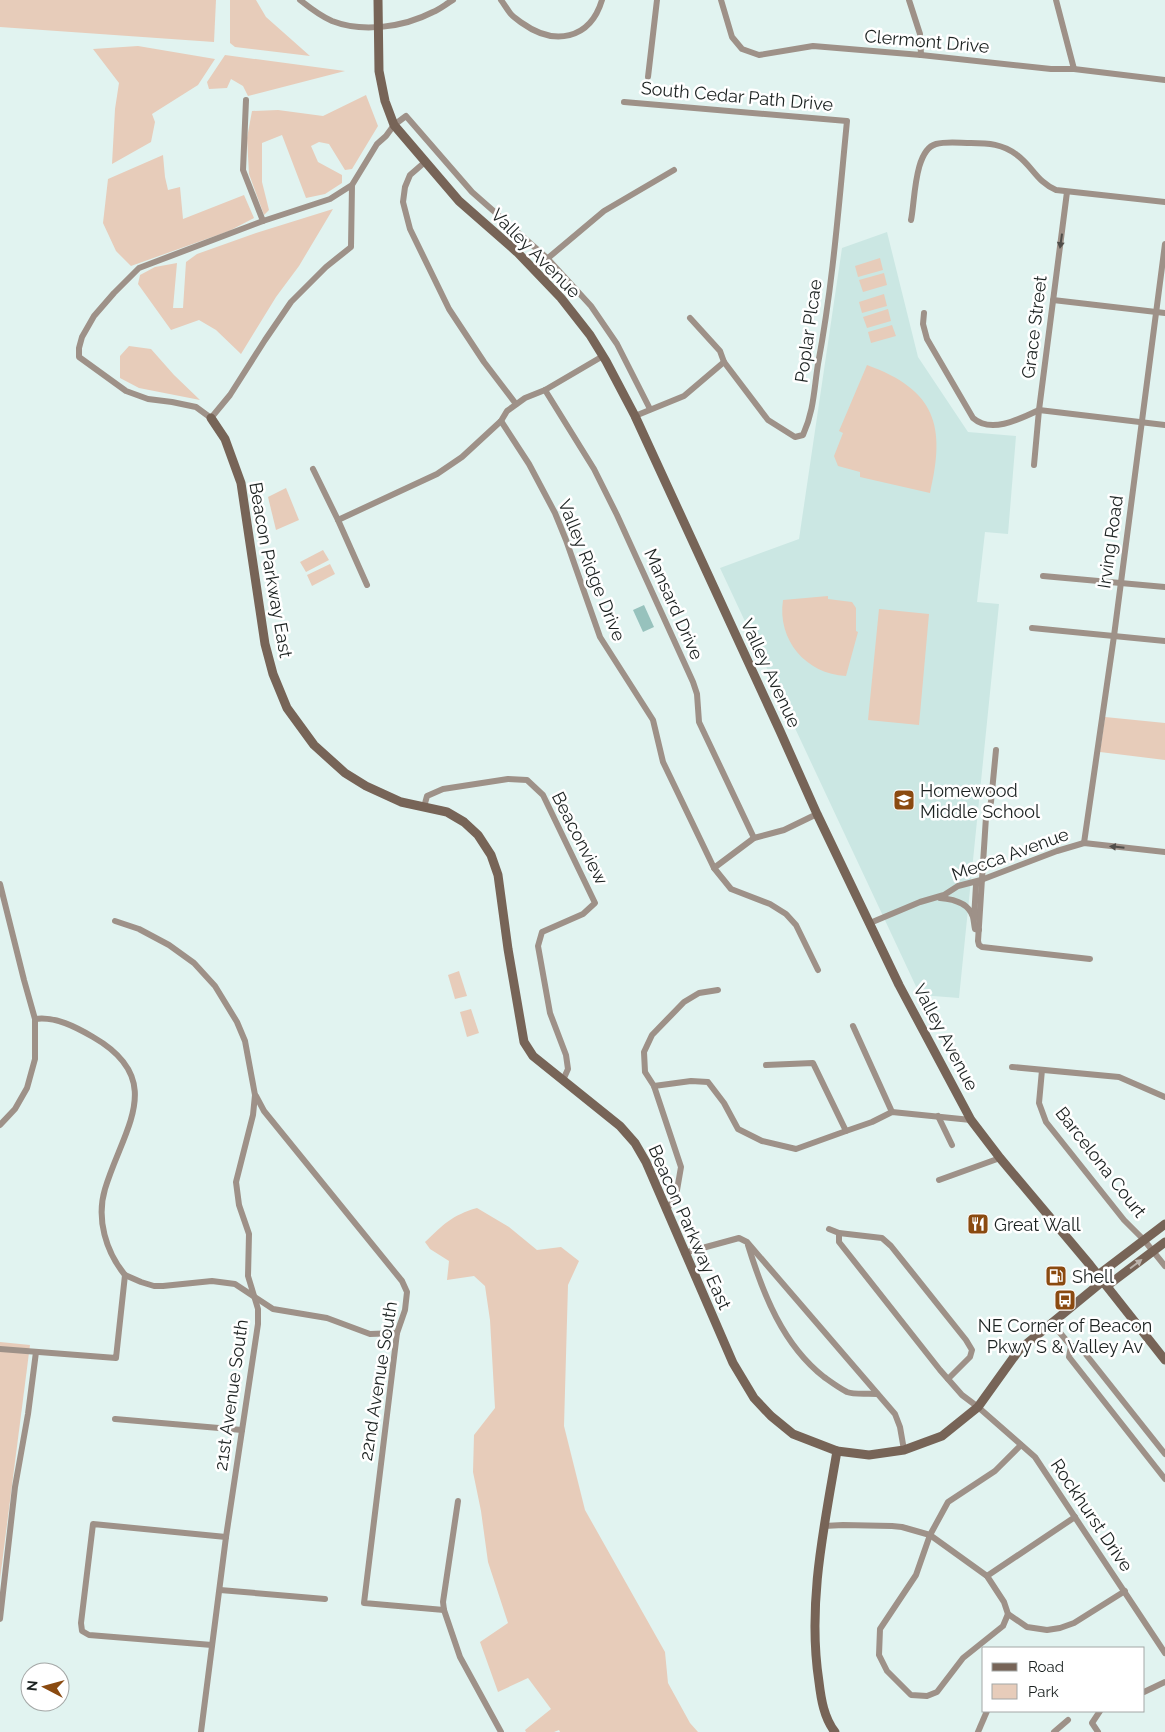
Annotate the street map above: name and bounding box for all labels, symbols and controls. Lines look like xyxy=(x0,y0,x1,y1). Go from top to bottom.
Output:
street label: Clermont Drive xyxy=(864,25,991,57)
street label: South Cedar Path Drive xyxy=(640,77,834,115)
street label: Valley Avenue xyxy=(487,204,585,302)
one-way arrow xyxy=(1056,233,1064,249)
street label: Grace Street xyxy=(1017,274,1051,380)
street label: Poplar Plcae xyxy=(790,277,826,384)
street label: Beacon Parkway East xyxy=(245,481,297,659)
street label: Irving Road xyxy=(1093,494,1127,590)
street label: Valley Ridge Drive xyxy=(554,496,630,644)
street label: Mansard Drive xyxy=(640,545,708,663)
street label: Valley Avenue xyxy=(737,615,806,731)
place label: Homewood Middle School xyxy=(920,780,1040,822)
street label: Beaconview xyxy=(548,788,613,888)
school or university icon: Homewood Middle School xyxy=(892,788,916,812)
street label: Mecca Avenue xyxy=(949,823,1072,885)
one-way arrow xyxy=(1108,843,1124,851)
street label: Valley Avenue xyxy=(909,980,983,1094)
street label: Barcelona Court xyxy=(1051,1102,1151,1222)
street label: Beacon Parkway East xyxy=(644,1141,736,1313)
restaurant icon: Great Wall xyxy=(966,1212,990,1236)
place label: Great Wall xyxy=(994,1214,1081,1235)
one-way arrow xyxy=(1129,1259,1143,1269)
fuel station icon: Shell xyxy=(1044,1264,1068,1288)
place label: Shell xyxy=(1072,1266,1114,1287)
bus stop icon: NE Corner of Beacon Pkwy S & Valley Av xyxy=(1053,1288,1077,1312)
street label: 22nd Avenue South xyxy=(355,1300,401,1462)
place label: NE Corner of Beacon Pkwy S & Valley Av xyxy=(978,1315,1152,1357)
street label: 21st Avenue South xyxy=(210,1318,252,1472)
street label: Rockhurst Drive xyxy=(1047,1455,1138,1576)
legend xyxy=(982,1647,1145,1712)
text: Road xyxy=(1028,1658,1064,1676)
north arrow xyxy=(20,1662,70,1712)
text: N xyxy=(24,1679,41,1692)
text: Park xyxy=(1028,1683,1059,1701)

